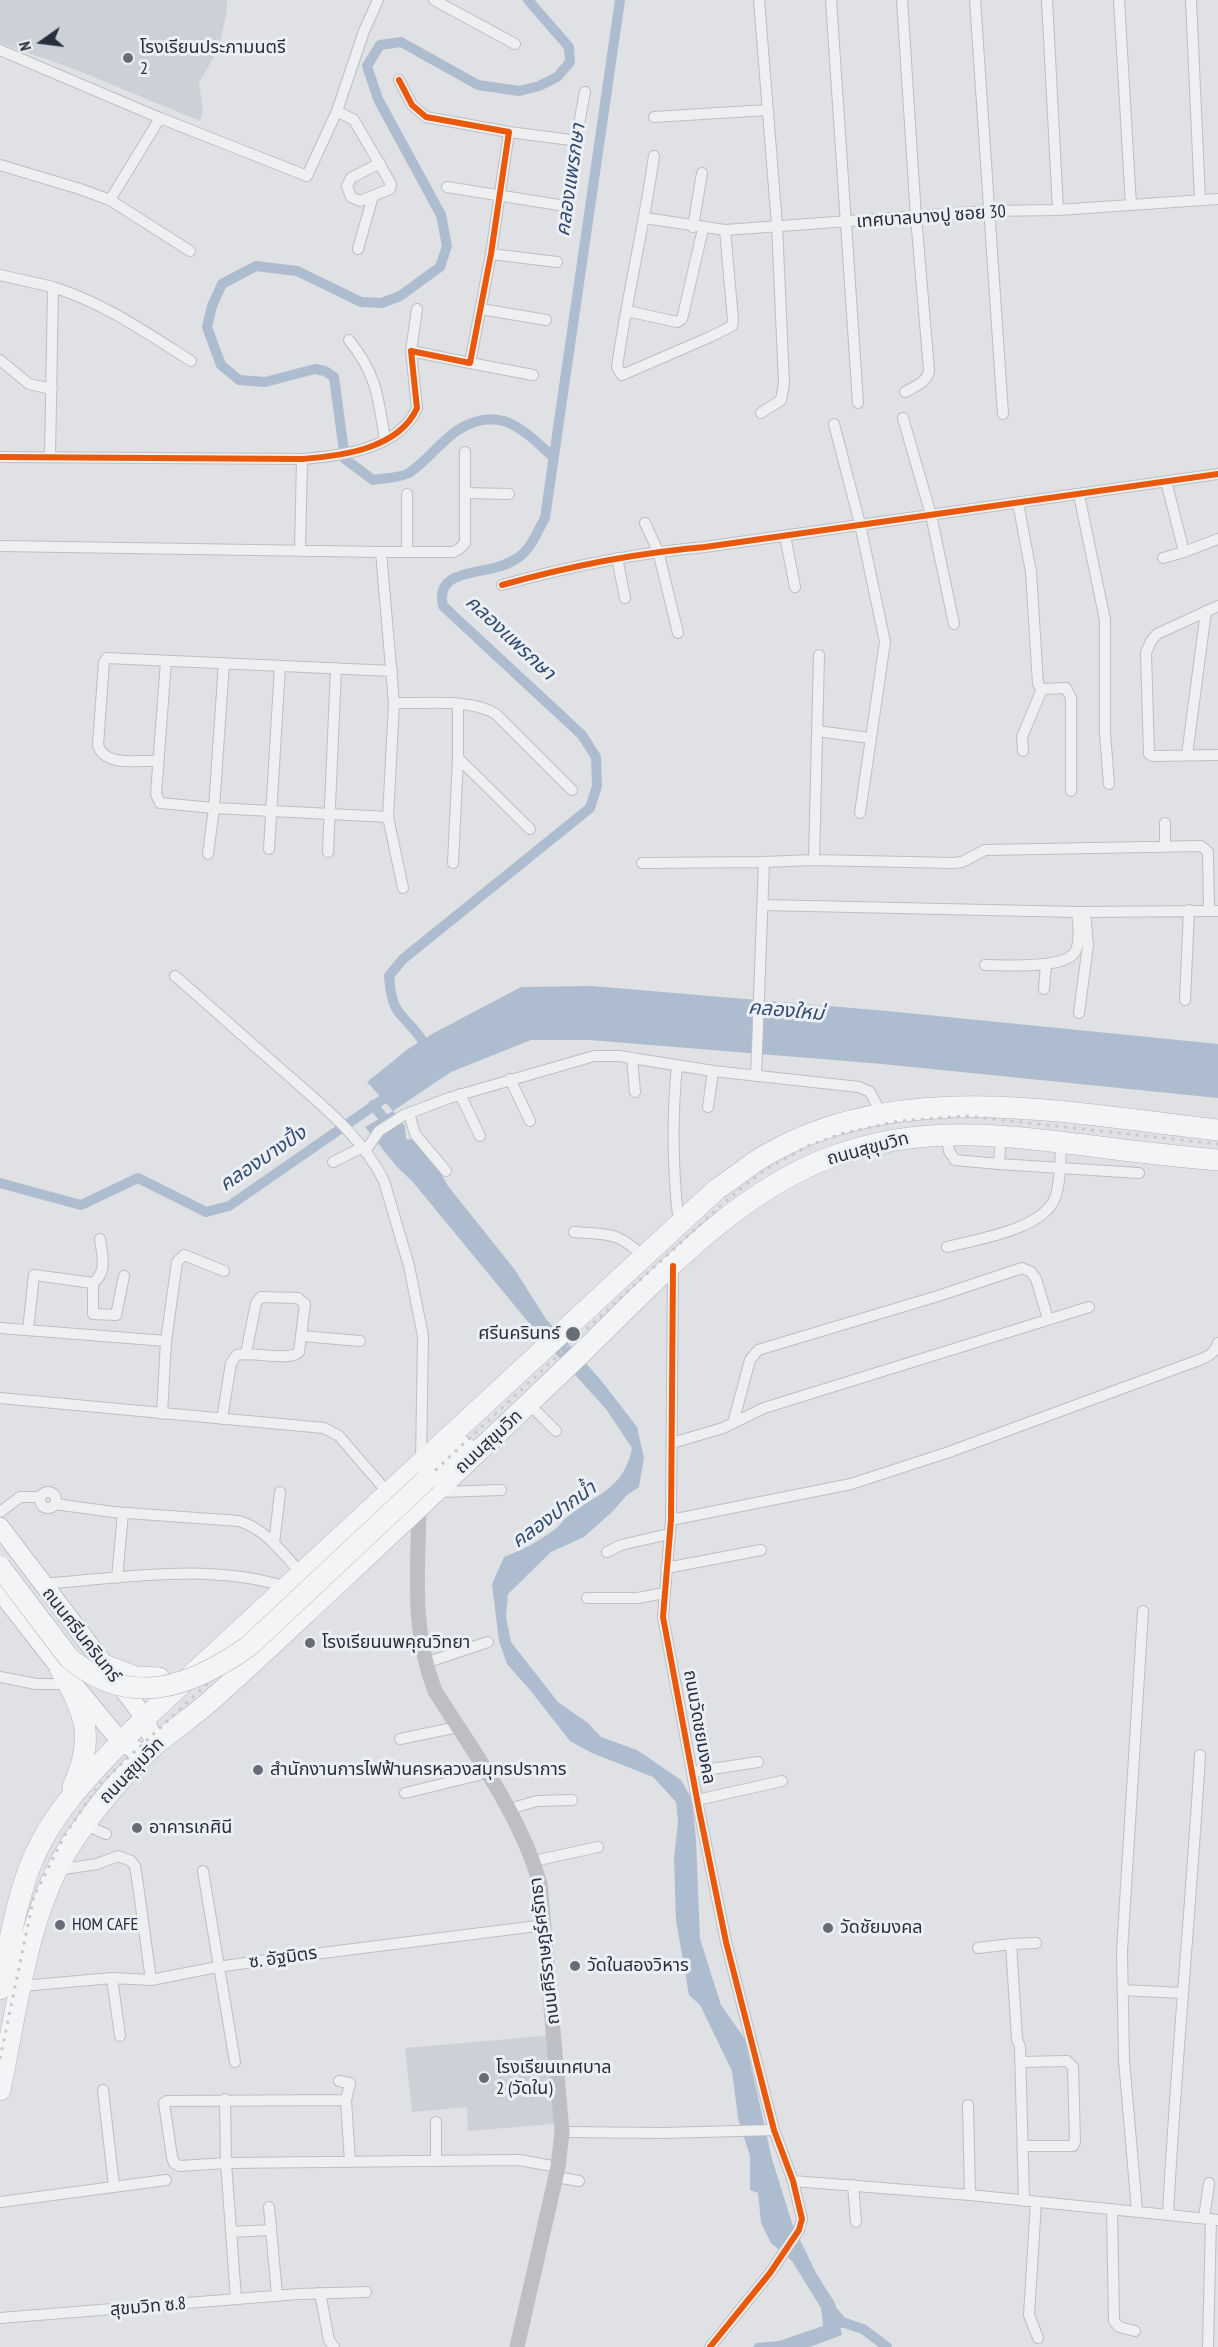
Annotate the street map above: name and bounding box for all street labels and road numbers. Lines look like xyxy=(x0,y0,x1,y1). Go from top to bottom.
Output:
street label: เทศบาลบางปู ซอย 30 xyxy=(856,201,1006,233)
street label: ถนนสุขุมวิท xyxy=(825,1128,911,1170)
street label: ถนนสุขุมวิท xyxy=(451,1405,527,1479)
street label: ถนนศรีนครินทร์ xyxy=(37,1583,125,1687)
street label: ถนนวัดชยมงคล xyxy=(678,1668,720,1786)
street label: ถนนสุขุมวิท xyxy=(95,1733,169,1809)
street label: ถนนศิริราษฎร์ศรัทธา xyxy=(525,1876,565,2026)
street label: ซ. อัฐมิตร xyxy=(248,1943,318,1973)
street label: สุขมวิท ซ.8 xyxy=(109,2293,187,2321)

